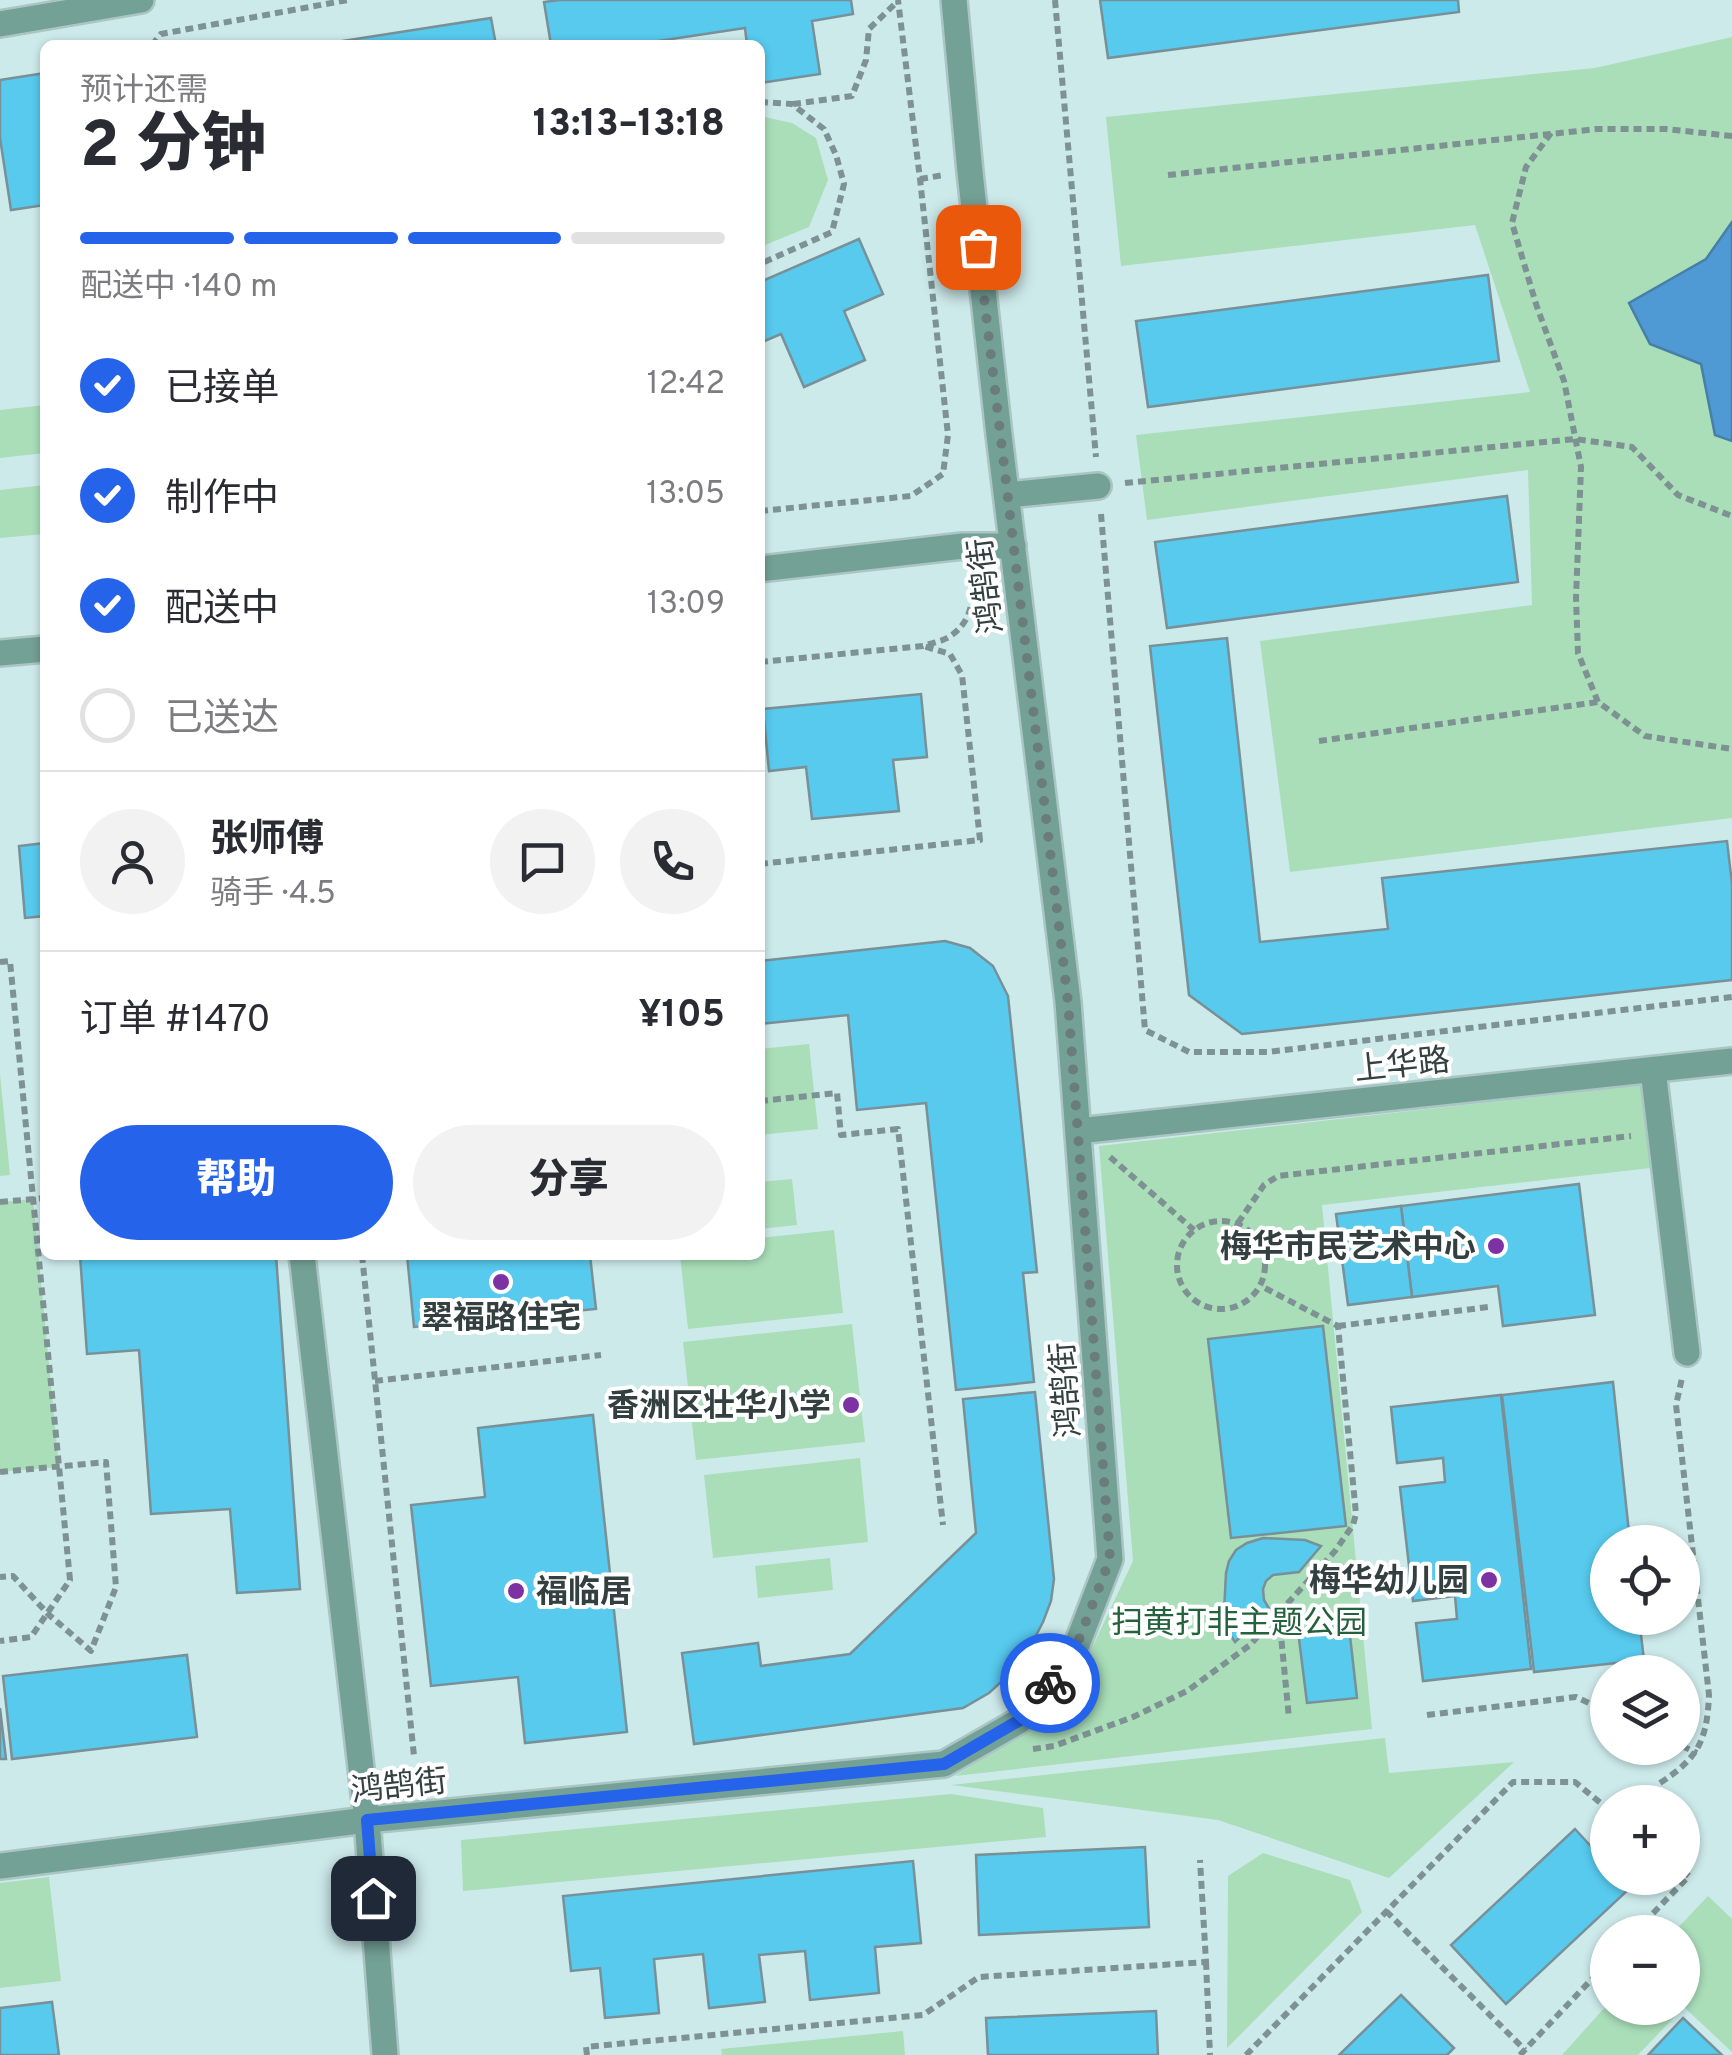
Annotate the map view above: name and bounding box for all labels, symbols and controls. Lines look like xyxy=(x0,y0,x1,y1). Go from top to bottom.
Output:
text: 预计还需 xyxy=(80,72,208,112)
text: 13:13–13:18 xyxy=(533,101,725,150)
text: 2 分钟 xyxy=(80,108,266,190)
pin xyxy=(936,205,1021,290)
icon: bag xyxy=(951,220,1006,275)
text: 配送中 · 140 m xyxy=(80,268,277,308)
icon: check xyxy=(80,358,135,413)
text: 12:42 xyxy=(647,365,725,405)
text: 已接单 xyxy=(165,366,279,415)
icon: check xyxy=(80,468,135,523)
text: 13:05 xyxy=(646,475,725,515)
text: 制作中 xyxy=(165,476,279,525)
street label: 鸿鹄街 xyxy=(962,536,1014,636)
icon: check xyxy=(80,578,135,633)
text: 13:09 xyxy=(647,585,725,625)
text: 配送中 xyxy=(165,586,279,635)
text: 已送达 xyxy=(165,696,279,745)
button: person xyxy=(80,809,185,914)
button: chat xyxy=(490,809,595,914)
button: phone xyxy=(620,809,725,914)
text: 张师傅 xyxy=(210,817,324,866)
text: 骑手 · 4.5 xyxy=(210,875,336,915)
text: ¥105 xyxy=(639,992,725,1041)
text: 订单 #1470 xyxy=(80,997,271,1046)
street label: 上华路 xyxy=(1352,1042,1452,1092)
button: 帮助 xyxy=(80,1125,393,1240)
button: 分享 xyxy=(413,1125,725,1240)
place label: 梅华市民艺术中心 xyxy=(1220,1229,1476,1269)
marker: 梅华市民艺术中心 xyxy=(1485,1235,1507,1257)
marker: 翠福路住宅 xyxy=(490,1271,512,1293)
place label: 翠福路住宅 xyxy=(421,1300,581,1340)
street label: 鸿鹄街 xyxy=(1045,1341,1091,1439)
place label: 香洲区壮华小学 xyxy=(607,1388,831,1428)
marker: 香洲区壮华小学 xyxy=(840,1394,862,1416)
map controls xyxy=(1590,1525,1700,2025)
button: locate xyxy=(1590,1525,1700,1635)
place label: 梅华幼儿园 xyxy=(1309,1563,1469,1603)
marker: 梅华幼儿园 xyxy=(1478,1569,1500,1591)
place label: 福临居 xyxy=(536,1574,632,1614)
marker: 福临居 xyxy=(505,1580,527,1602)
park label: 扫黄打非主题公园 xyxy=(1111,1605,1367,1645)
courier xyxy=(1000,1633,1100,1733)
button: layers xyxy=(1590,1655,1700,1765)
icon: bike xyxy=(1023,1656,1078,1711)
street label: 鸿鹄街 xyxy=(349,1763,449,1813)
button: + xyxy=(1590,1785,1700,1895)
pin xyxy=(331,1856,416,1941)
icon: home xyxy=(346,1871,401,1926)
button: − xyxy=(1590,1915,1700,2025)

